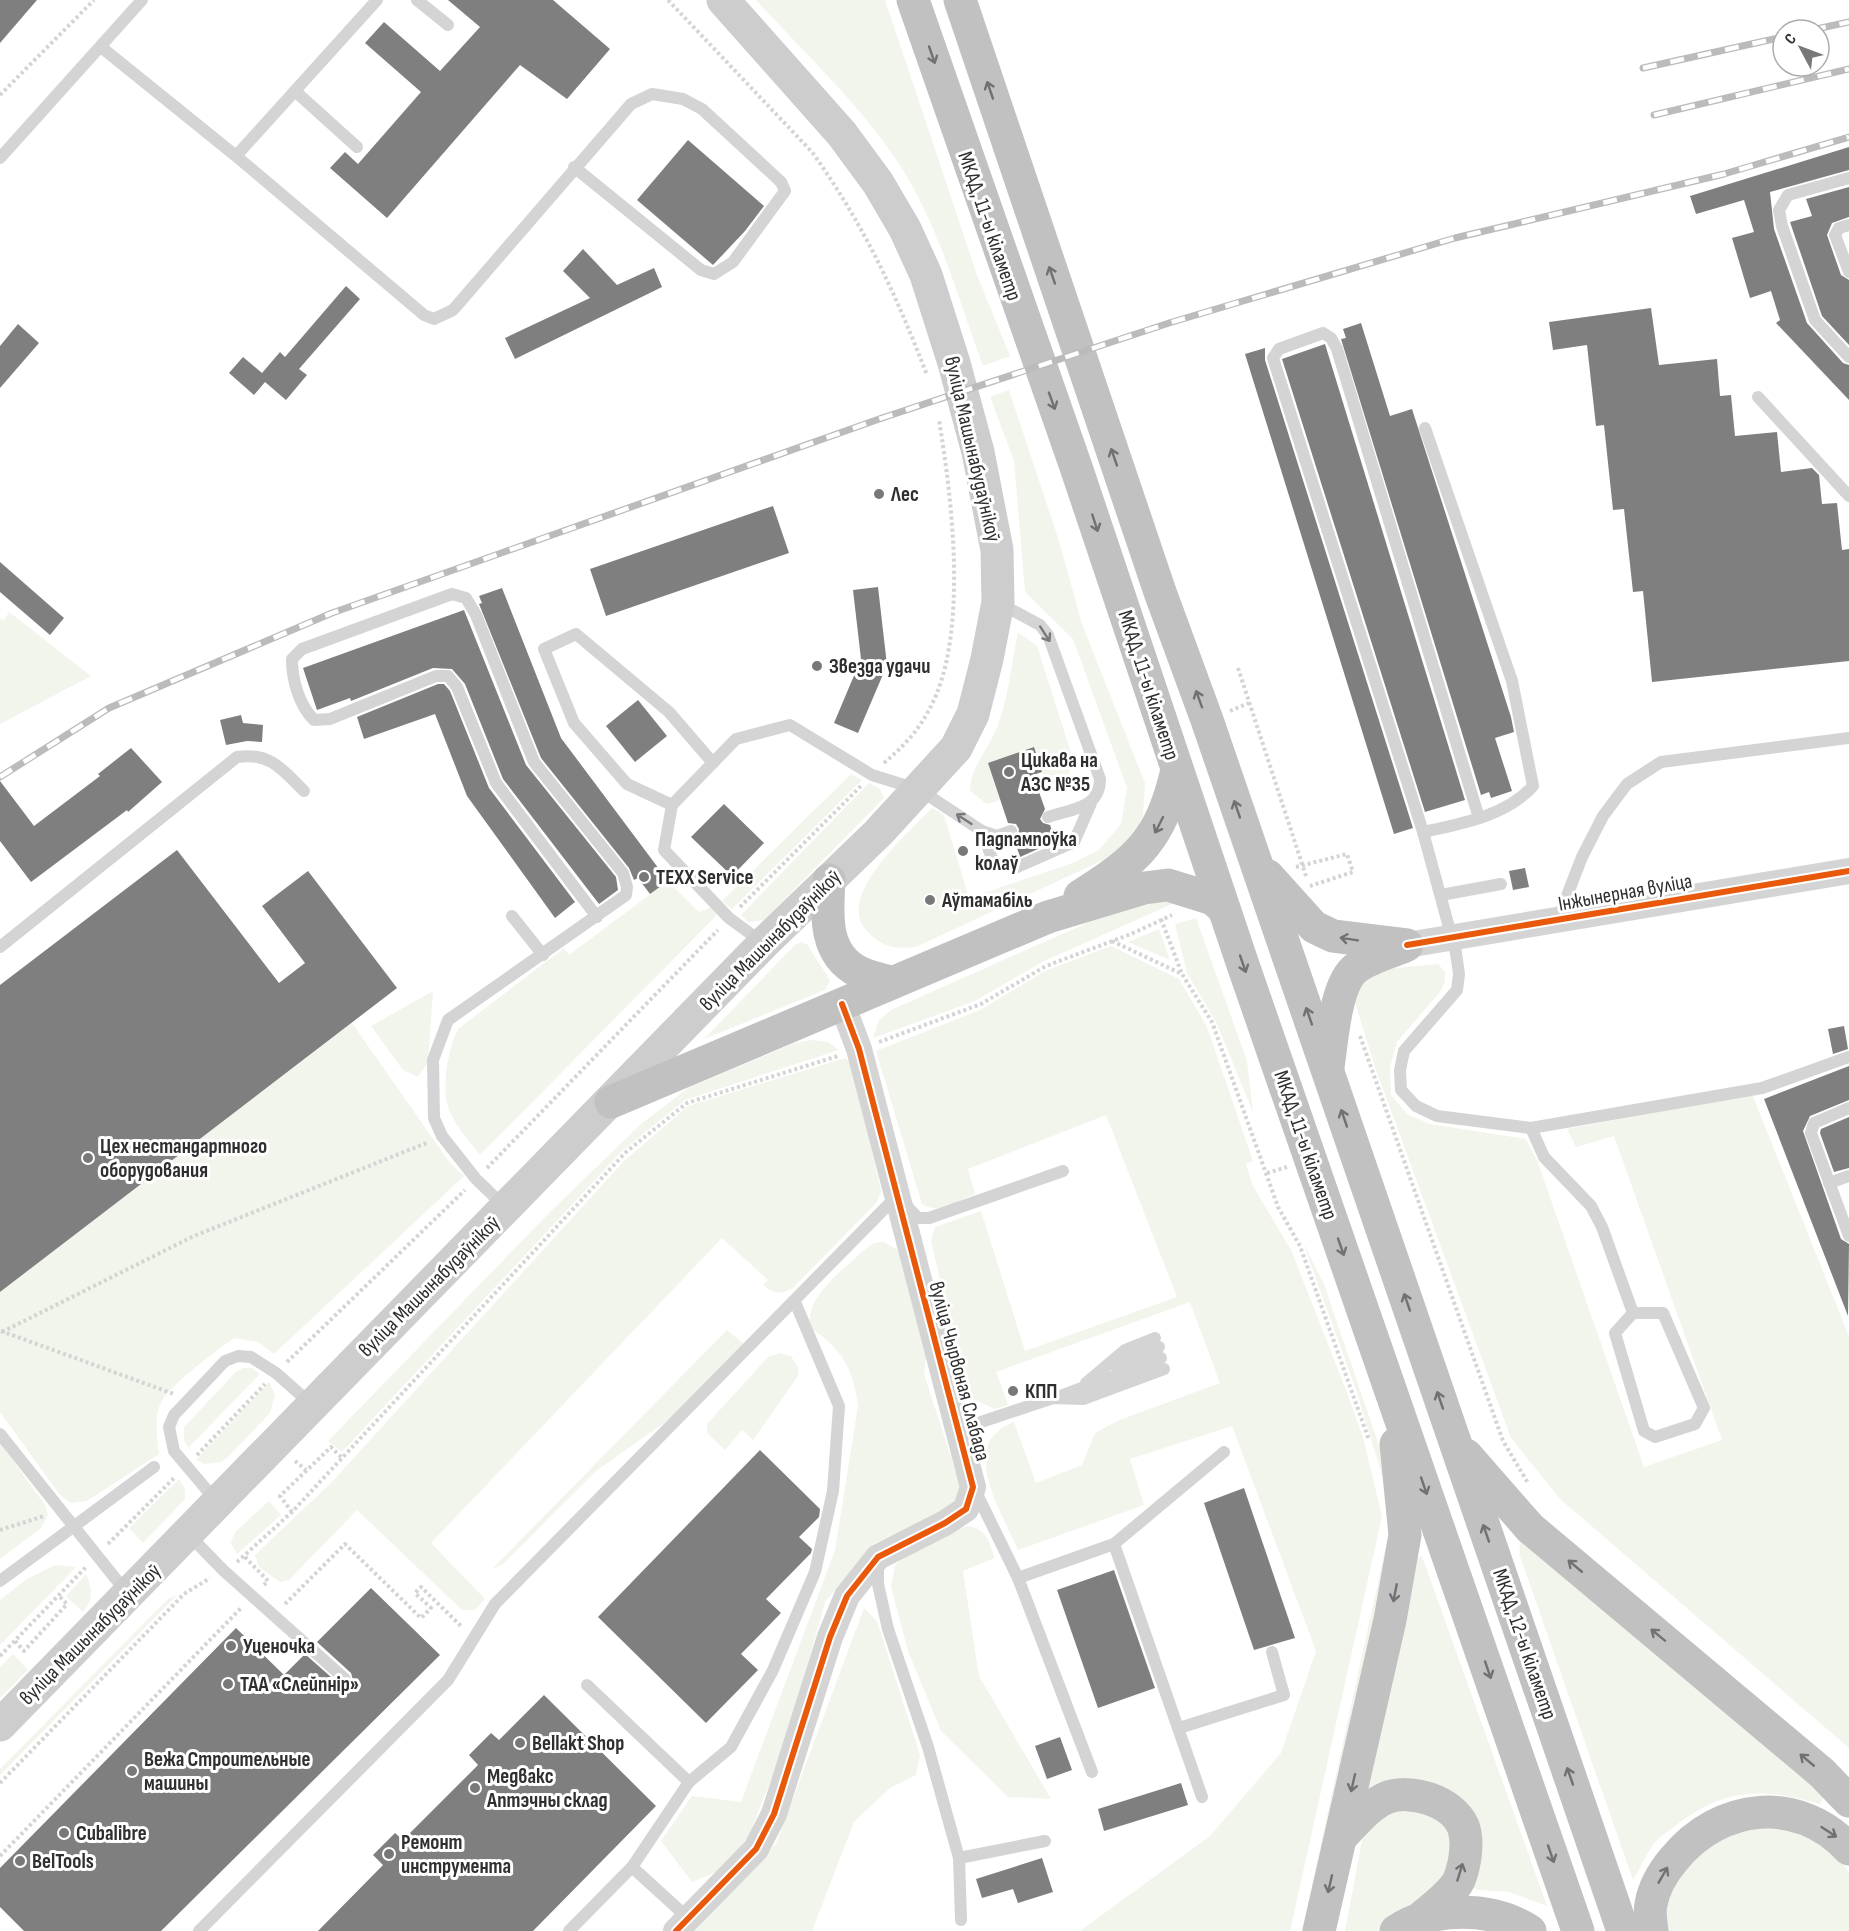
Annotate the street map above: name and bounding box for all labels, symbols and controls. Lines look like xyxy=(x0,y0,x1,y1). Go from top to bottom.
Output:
north arrow xyxy=(1771,18,1831,78)
text: С xyxy=(1781,30,1801,48)
one-way arrow xyxy=(927,45,938,64)
one-way arrow xyxy=(984,81,995,100)
street label: МКАД, 11-ы кіламетр xyxy=(952,148,1027,304)
one-way arrow xyxy=(1046,266,1057,285)
street label: вуліца Машынабудаўнікоў xyxy=(939,354,1006,544)
one-way arrow xyxy=(1047,391,1058,410)
one-way arrow xyxy=(1108,448,1119,467)
place label: Лес xyxy=(890,482,919,507)
marker: Лес xyxy=(872,487,886,501)
one-way arrow xyxy=(1090,513,1101,532)
street label: МКАД, 11-ы кіламетр xyxy=(1113,607,1185,763)
one-way arrow xyxy=(1040,625,1052,642)
place label: Звезда удачи xyxy=(829,654,930,679)
marker: Звезда удачи xyxy=(810,659,824,673)
one-way arrow xyxy=(1192,690,1203,708)
place label: Цикава на АЗС №35 xyxy=(1020,748,1098,797)
marker: Цикава на АЗС №35 xyxy=(1002,765,1016,779)
one-way arrow xyxy=(1231,800,1242,819)
one-way arrow xyxy=(956,813,972,825)
one-way arrow xyxy=(1153,816,1164,834)
place label: Падпампоўка колаў xyxy=(975,827,1077,876)
marker: Падпампоўка колаў xyxy=(956,844,970,858)
place label: TEXX Service xyxy=(656,865,753,890)
street label: вуліца Машынабудаўнікоў xyxy=(695,865,846,1016)
street label: Інжынерная вуліца xyxy=(1556,868,1694,917)
marker: TEXX Service xyxy=(637,870,651,884)
place label: Аўтамабіль xyxy=(941,888,1033,913)
marker: Аўтамабіль xyxy=(923,893,937,907)
one-way arrow xyxy=(1339,933,1359,944)
one-way arrow xyxy=(1238,954,1249,973)
one-way arrow xyxy=(1302,1007,1313,1026)
street label: МКАД, 11-ы кіламетр xyxy=(1268,1067,1343,1223)
one-way arrow xyxy=(1337,1109,1348,1128)
place label: Цех нестандартного оборудования xyxy=(100,1134,267,1183)
marker: Цех нестандартного оборудования xyxy=(81,1151,95,1165)
street label: вуліца Машынабудаўнікоў xyxy=(354,1211,505,1362)
one-way arrow xyxy=(1337,1238,1348,1256)
street label: вуліца Чырвоная Слабада xyxy=(924,1279,995,1464)
one-way arrow xyxy=(1400,1294,1411,1312)
place label: КПП xyxy=(1025,1379,1057,1404)
marker: КПП xyxy=(1006,1384,1020,1398)
one-way arrow xyxy=(1434,1391,1445,1410)
one-way arrow xyxy=(1419,1476,1430,1494)
one-way arrow xyxy=(1479,1524,1490,1542)
street label: вуліца Машынабудаўнікоў xyxy=(15,1559,166,1710)
one-way arrow xyxy=(1568,1559,1583,1573)
street label: МКАД, 12-ы кіламетр xyxy=(1487,1566,1562,1723)
one-way arrow xyxy=(1389,1582,1400,1602)
one-way arrow xyxy=(1650,1629,1666,1642)
place label: Уценочка xyxy=(243,1634,315,1659)
marker: Уценочка xyxy=(224,1639,238,1653)
one-way arrow xyxy=(1483,1660,1494,1679)
place label: ТАА «Слейпнір» xyxy=(240,1672,359,1697)
marker: ТАА «Слейпнір» xyxy=(221,1677,235,1691)
place label: Bellakt Shop xyxy=(532,1731,624,1756)
marker: Bellakt Shop xyxy=(513,1736,527,1750)
place label: Вежа Строительные машины xyxy=(144,1747,310,1796)
one-way arrow xyxy=(1799,1754,1815,1767)
marker: Вежа Строительные машины xyxy=(125,1764,139,1778)
place label: Медвакс Аптэчны склад xyxy=(486,1764,608,1813)
one-way arrow xyxy=(1564,1768,1575,1786)
one-way arrow xyxy=(1347,1773,1359,1792)
marker: Медвакс Аптэчны склад xyxy=(468,1781,482,1795)
place label: Cubalibre xyxy=(76,1821,147,1846)
one-way arrow xyxy=(1821,1825,1838,1838)
marker: Cubalibre xyxy=(57,1826,71,1840)
place label: Ремонт инструмента xyxy=(401,1830,511,1879)
one-way arrow xyxy=(1547,1844,1558,1863)
marker: Ремонт инструмента xyxy=(382,1847,396,1861)
place label: BelTools xyxy=(32,1849,94,1874)
marker: BelTools xyxy=(13,1854,27,1868)
one-way arrow xyxy=(1455,1863,1466,1882)
one-way arrow xyxy=(1657,1867,1669,1884)
one-way arrow xyxy=(1324,1874,1335,1893)

